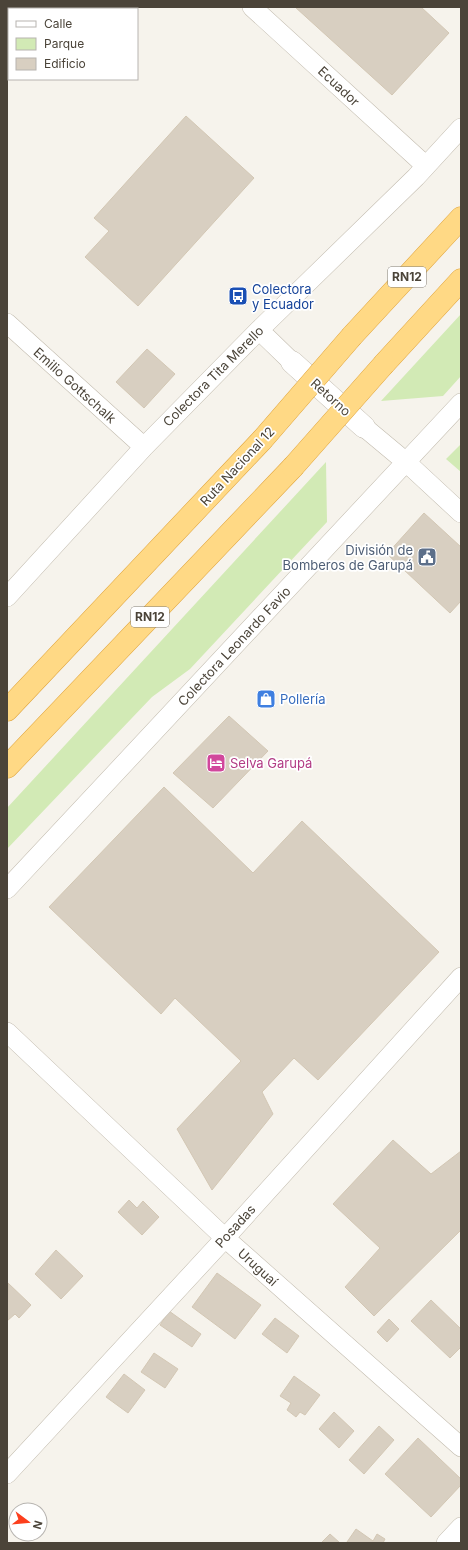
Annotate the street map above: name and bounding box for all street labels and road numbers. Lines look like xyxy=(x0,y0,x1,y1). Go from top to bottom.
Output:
street label: Ecuador xyxy=(315,63,363,109)
road number: RN12 xyxy=(388,267,426,287)
street label: Colectora Tita Merello xyxy=(159,322,267,430)
street label: Emilio Gottschalk xyxy=(31,344,119,426)
street label: Retorno xyxy=(308,375,354,419)
street label: Ruta Nacional 12 xyxy=(196,423,278,509)
street label: Colectora Leonardo Favio xyxy=(174,583,294,709)
road number: RN12 xyxy=(131,607,169,627)
street label: Posadas xyxy=(212,1201,259,1251)
street label: Uruguaí xyxy=(235,1245,282,1290)

